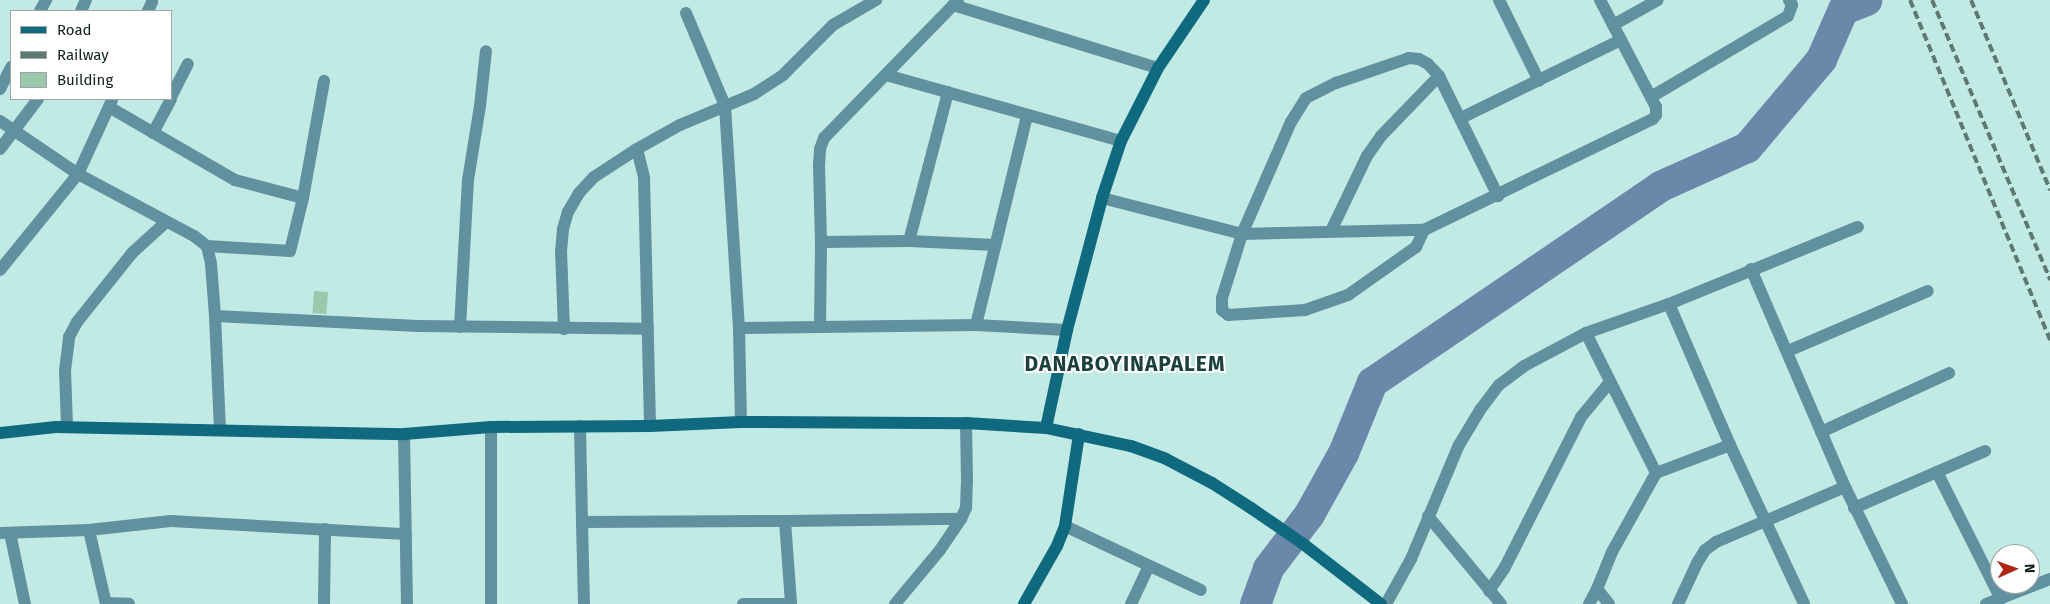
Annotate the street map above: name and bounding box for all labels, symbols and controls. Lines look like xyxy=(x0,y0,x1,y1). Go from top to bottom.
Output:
legend xyxy=(10,10,172,100)
text: Road xyxy=(57,21,92,39)
text: Railway xyxy=(57,46,109,64)
text: Building xyxy=(57,71,113,89)
district label: DANABOYINAPALEM xyxy=(1023,351,1227,377)
north arrow xyxy=(1990,544,2040,594)
text: N xyxy=(2021,564,2038,573)

